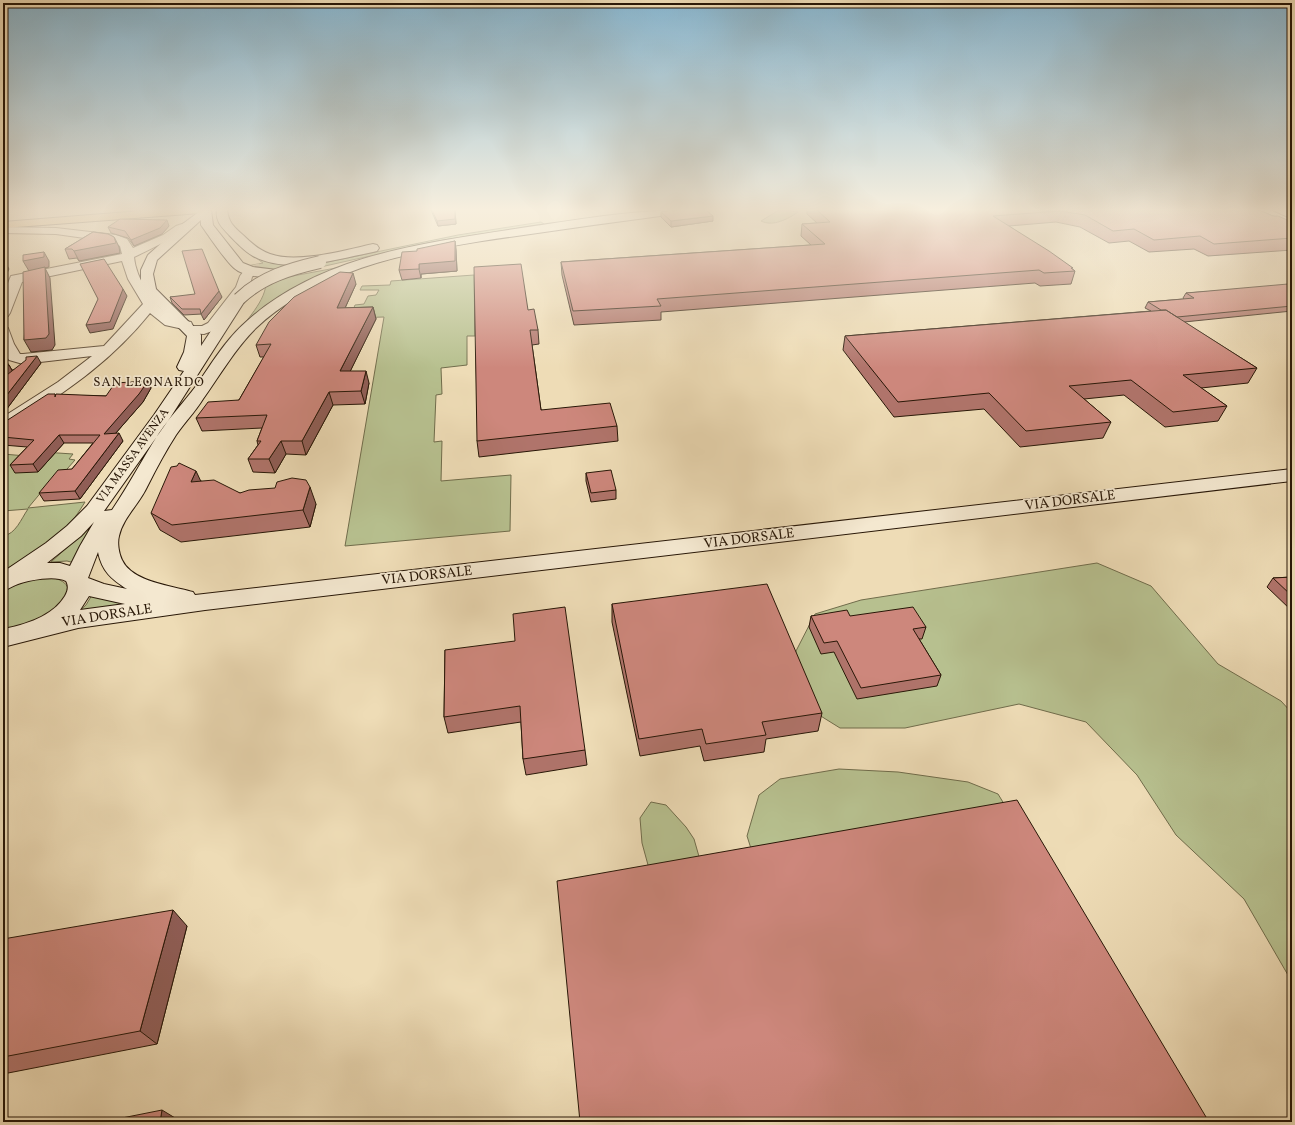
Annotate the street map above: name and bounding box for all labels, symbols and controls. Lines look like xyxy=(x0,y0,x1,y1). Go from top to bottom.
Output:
district label: SAN LEONARDO xyxy=(93,374,205,392)
street label: VIA MASSA AVENZA xyxy=(93,405,173,507)
street label: VIA DORSALE xyxy=(1024,486,1116,516)
street label: VIA DORSALE xyxy=(703,524,795,554)
street label: VIA DORSALE xyxy=(381,562,473,590)
street label: VIA DORSALE xyxy=(61,599,153,633)

